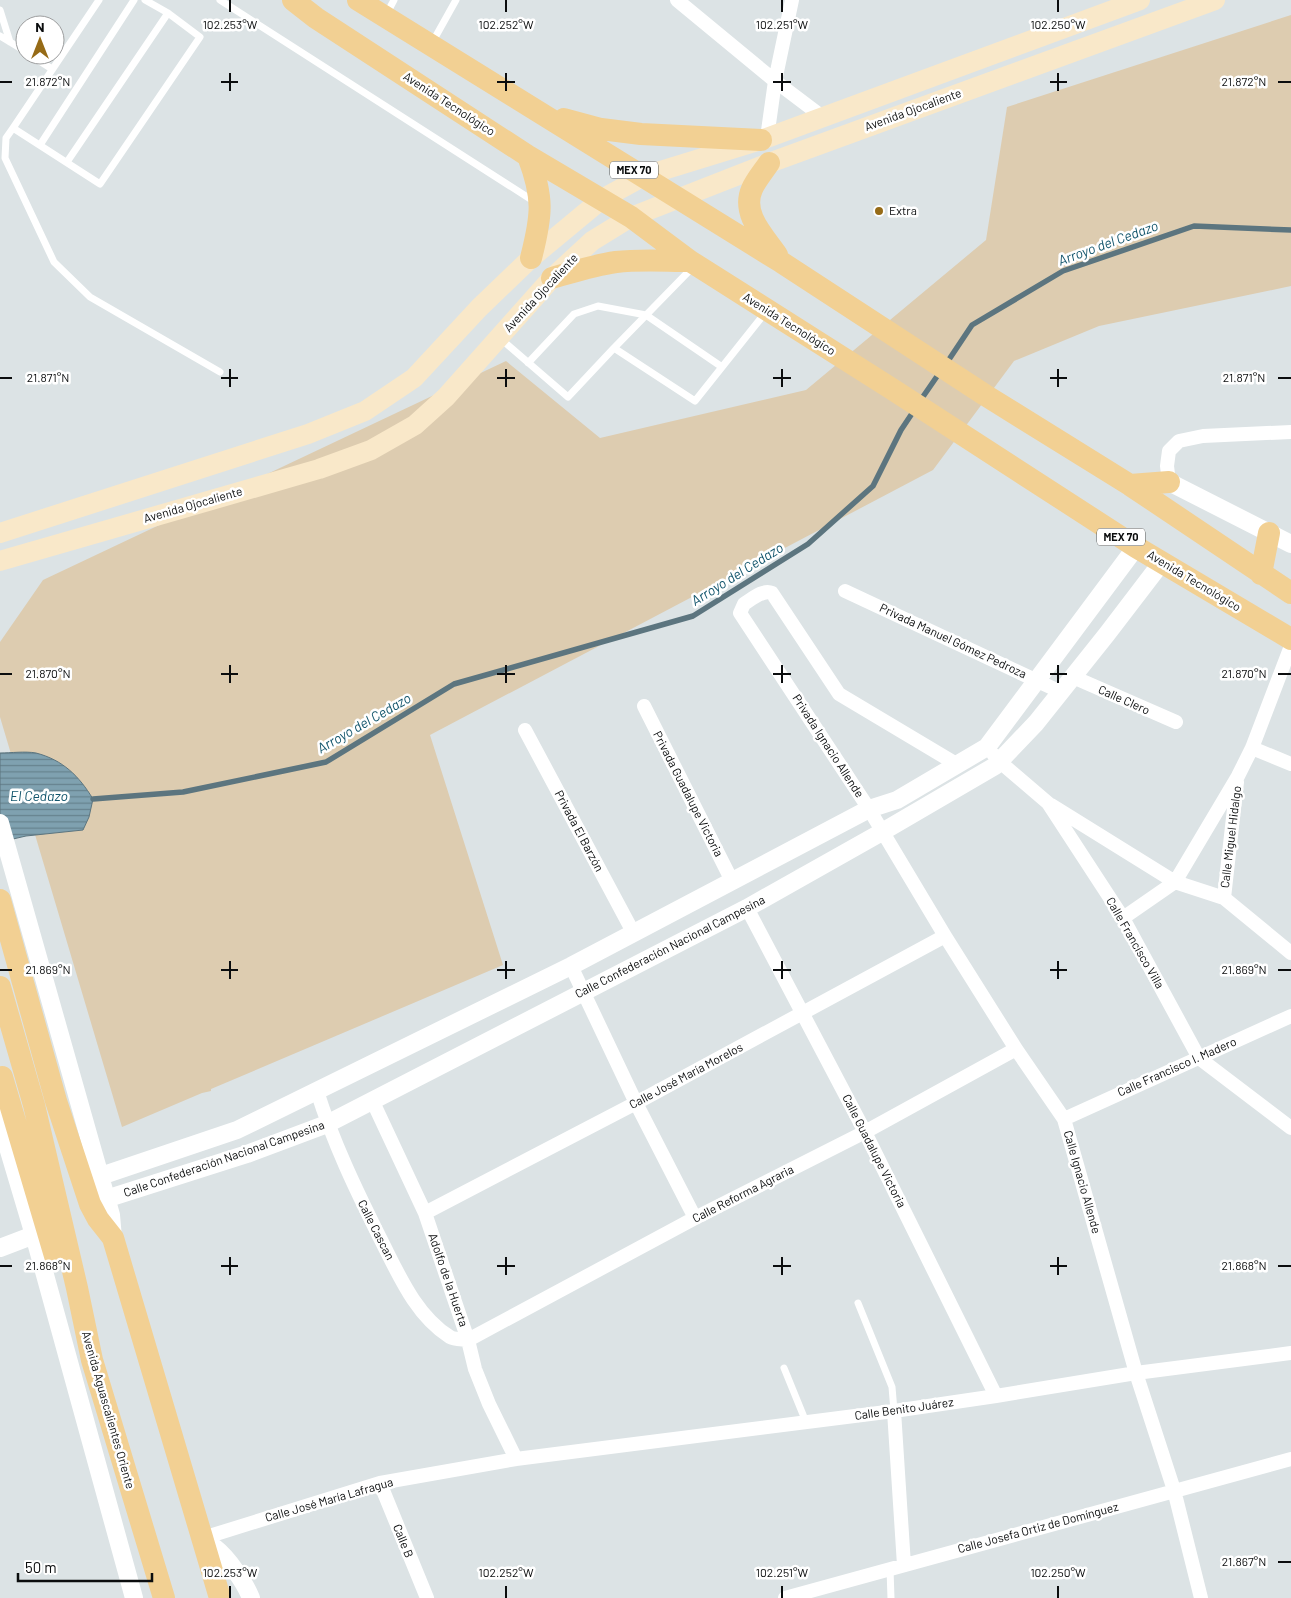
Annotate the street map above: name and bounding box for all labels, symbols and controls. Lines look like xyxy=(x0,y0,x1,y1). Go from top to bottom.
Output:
north arrow xyxy=(15,15,65,65)
text: 102.253°W xyxy=(203,17,258,31)
text: 102.252°W xyxy=(479,17,534,31)
text: 102.251°W xyxy=(756,17,809,31)
text: 102.250°W xyxy=(1030,17,1086,31)
text: N xyxy=(35,18,45,35)
street label: Avenida Tecnológico xyxy=(401,68,498,138)
text: 21.872°N xyxy=(26,74,70,88)
text: 21.872°N xyxy=(1222,74,1266,88)
street label: Avenida Ojocaliente xyxy=(862,85,963,133)
road number: MEX 70 xyxy=(610,162,658,178)
place label: Extra xyxy=(889,203,917,217)
marker: Extra xyxy=(873,205,885,217)
water label: Arroyo del Cedazo xyxy=(1055,216,1160,269)
street label: Avenida Ojocaliente xyxy=(500,250,580,334)
street label: Avenida Tecnológico xyxy=(741,289,838,357)
text: 21.871°N xyxy=(27,370,69,384)
text: 21.871°N xyxy=(1223,370,1265,384)
street label: Avenida Ojocaliente xyxy=(142,483,244,525)
road number: MEX 70 xyxy=(1097,528,1145,546)
water label: Arroyo del Cedazo xyxy=(687,538,786,609)
street label: Avenida Tecnológico xyxy=(1145,547,1244,614)
street label: Privada Manuel Gómez Pedroza xyxy=(878,600,1029,680)
text: 21.870°N xyxy=(25,666,71,680)
text: 21.870°N xyxy=(1221,666,1267,680)
street label: Calle Clero xyxy=(1096,682,1152,717)
water label: Arroyo del Cedazo xyxy=(314,689,414,756)
street label: Privada Ignacio Allende xyxy=(790,691,867,800)
street label: Privada Guadalupe Victoria xyxy=(651,728,727,859)
street label: Calle Miguel Hidalgo xyxy=(1217,785,1243,889)
water label: El Cedazo xyxy=(10,787,68,804)
street label: Privada El Barzón xyxy=(553,788,607,874)
street label: Calle Confederación Nacional Campesina xyxy=(572,892,767,1000)
street label: Calle Francisco Villa xyxy=(1104,894,1168,991)
text: 21.869°N xyxy=(25,962,71,976)
text: 21.869°N xyxy=(1221,962,1267,976)
street label: Calle Francisco I. Madero xyxy=(1115,1034,1238,1099)
street label: Calle José María Morelos xyxy=(626,1039,745,1111)
street label: Calle Guadalupe Victoria xyxy=(840,1091,910,1210)
street label: Calle Confederación Nacional Campesina xyxy=(121,1117,326,1199)
street label: Calle Ignacio Allende xyxy=(1062,1129,1104,1235)
street label: Calle Reforma Agraria xyxy=(690,1161,796,1225)
street label: Calle Cascan xyxy=(356,1197,398,1262)
street label: Adolfo de la Huerta xyxy=(426,1231,472,1328)
text: 21.868°N xyxy=(25,1258,71,1272)
text: 21.868°N xyxy=(1221,1258,1267,1272)
street label: Avenida Aguascalientes Oriente xyxy=(80,1329,138,1490)
street label: Calle Benito Juárez xyxy=(853,1394,954,1422)
street label: Calle José María Lafragua xyxy=(263,1474,394,1524)
street label: Calle Josefa Ortiz de Domínguez xyxy=(956,1499,1120,1555)
street label: Calle B xyxy=(391,1522,417,1560)
scale bar xyxy=(18,1550,151,1582)
text: 21.867°N xyxy=(1222,1554,1266,1568)
text: 50 m xyxy=(25,1558,57,1576)
text: 102.253°W xyxy=(203,1565,258,1579)
text: 102.252°W xyxy=(479,1565,534,1579)
text: 102.251°W xyxy=(756,1565,809,1579)
text: 102.250°W xyxy=(1030,1565,1086,1579)

